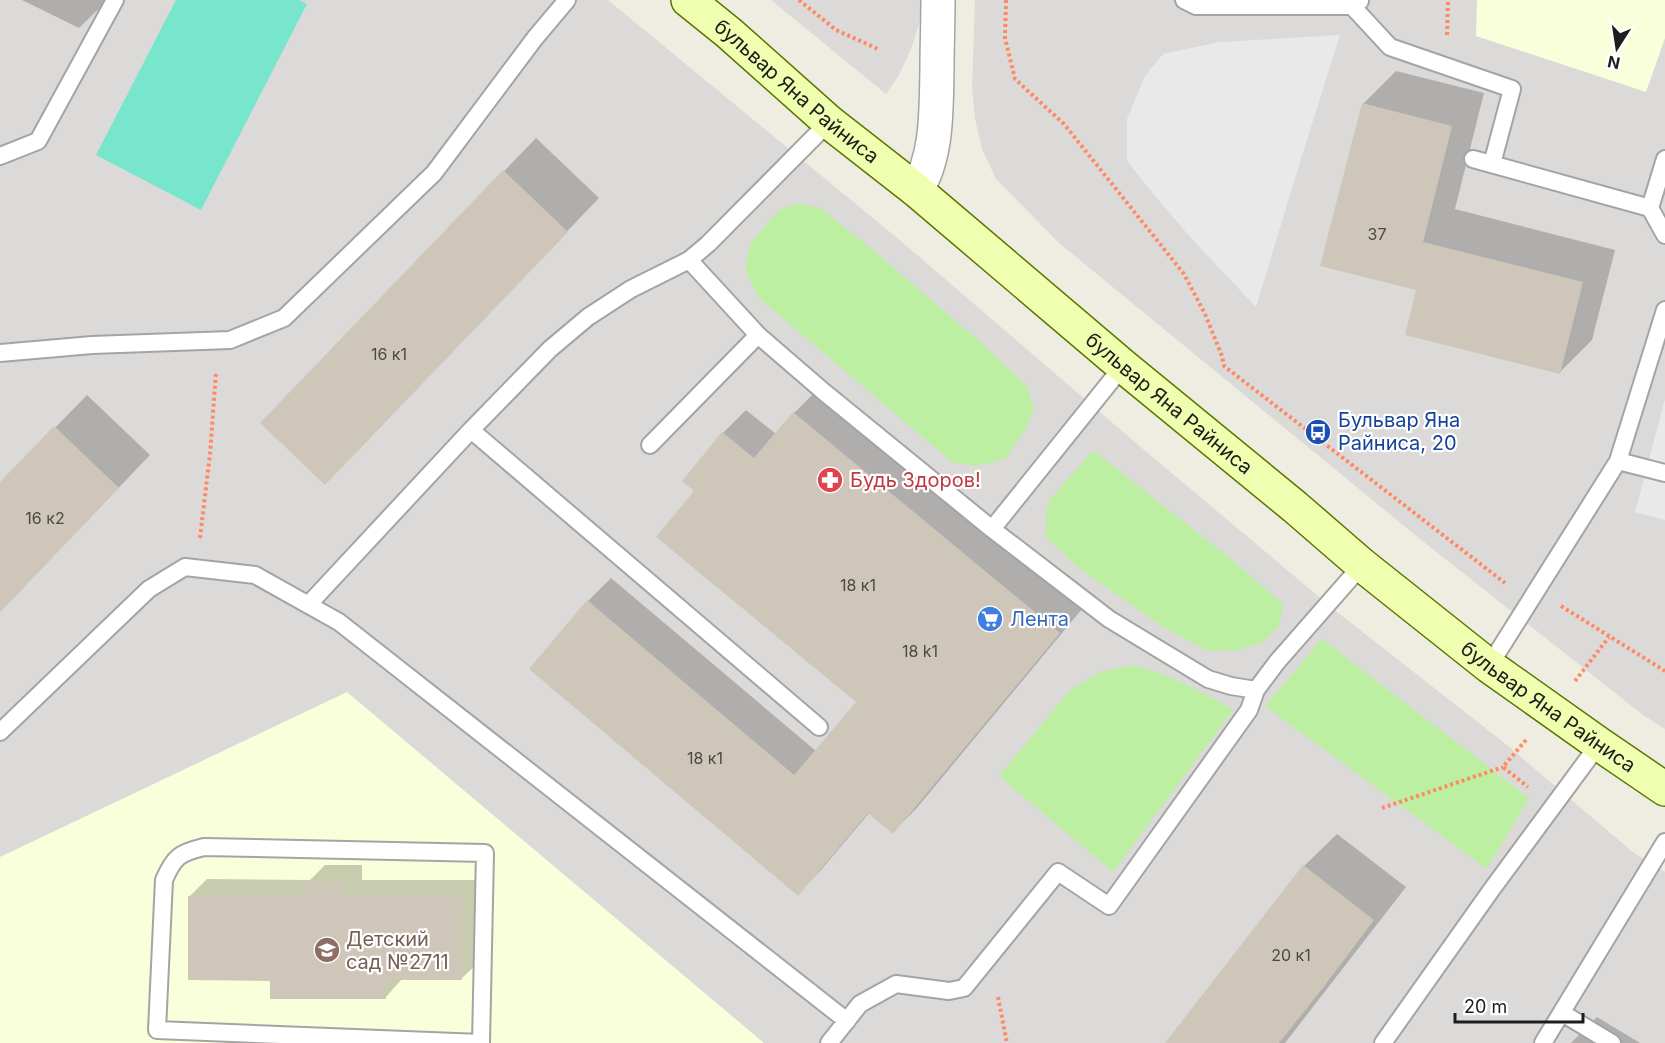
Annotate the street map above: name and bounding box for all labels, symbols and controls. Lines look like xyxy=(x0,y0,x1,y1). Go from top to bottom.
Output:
street label: бульвар Яна Райниса xyxy=(710,14,884,168)
north arrow xyxy=(1587,18,1647,78)
text: N xyxy=(1606,52,1622,74)
house number: 37 xyxy=(1368,224,1386,244)
street label: бульвар Яна Райниса xyxy=(1081,328,1257,479)
house number: 16 к1 xyxy=(371,344,407,364)
place label: Бульвар Яна Райниса, 20 xyxy=(1338,408,1460,455)
bus stop icon: Бульвар Яна Райниса, 20 xyxy=(1303,417,1333,447)
pharmacy icon: Будь Здоров! xyxy=(815,465,845,495)
place label: Будь Здоров! xyxy=(850,468,981,492)
house number: 16 к2 xyxy=(25,508,65,528)
house number: 18 к1 xyxy=(840,575,876,595)
supermarket icon: Лента xyxy=(975,604,1005,634)
place label: Лента xyxy=(1010,607,1069,631)
street label: бульвар Яна Райниса xyxy=(1456,636,1640,777)
house number: 18 k1 xyxy=(902,641,938,661)
house number: 18 к1 xyxy=(687,748,723,768)
place label: Детский сад №2711 xyxy=(346,927,449,974)
school or university icon: Детский сад №2711 xyxy=(312,935,342,965)
house number: 20 к1 xyxy=(1271,945,1311,965)
scale bar xyxy=(1455,986,1582,1024)
text: 20 m xyxy=(1464,996,1507,1017)

